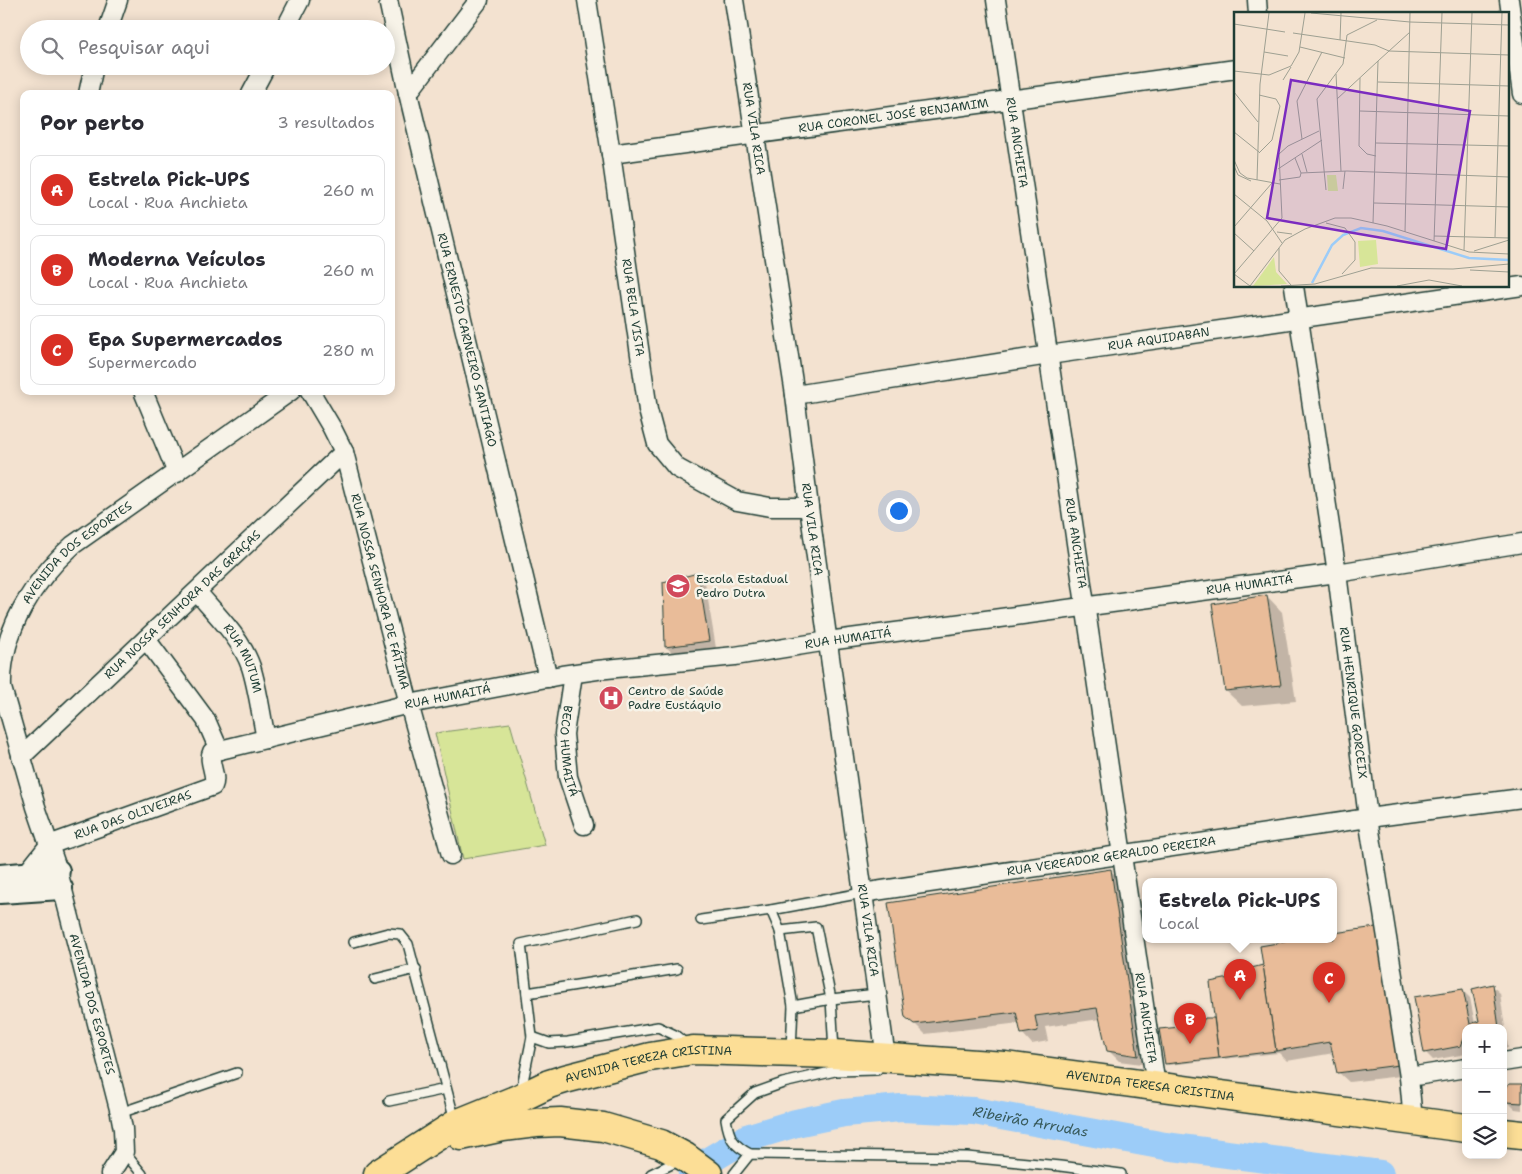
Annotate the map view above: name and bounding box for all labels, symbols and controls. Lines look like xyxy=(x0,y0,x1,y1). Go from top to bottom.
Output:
inset map xyxy=(1234,12,1510,288)
search box xyxy=(20,20,395,75)
icon: search xyxy=(38,34,66,62)
text: Pesquisar aqui xyxy=(78,35,210,60)
street label: RUA VILA RICA xyxy=(739,81,769,176)
street label: RUA CORONEL JOSÉ BENJAMIM xyxy=(797,95,990,136)
street label: RUA ANCHIETA xyxy=(1002,96,1032,189)
text: Por perto xyxy=(40,109,144,137)
text: 3 resultados xyxy=(277,112,375,133)
text: Estrela Pick-UPS xyxy=(88,167,250,192)
text: A xyxy=(51,180,63,201)
text: 260 m xyxy=(322,180,374,201)
text: Local · Rua Anchieta xyxy=(88,192,248,213)
street label: RUA ERNESTO CARNEIRO SANTIAGO xyxy=(434,231,500,449)
text: Moderna Veículos xyxy=(88,247,266,272)
street label: RUA BELA VISTA xyxy=(618,258,648,358)
text: B xyxy=(52,260,62,281)
text: 260 m xyxy=(322,260,374,281)
text: Local · Rua Anchieta xyxy=(88,272,248,293)
street label: RUA AQUIDABAN xyxy=(1107,324,1211,354)
text: Epa Supermercados xyxy=(88,327,283,352)
text: C xyxy=(52,340,62,361)
text: 280 m xyxy=(322,340,374,361)
text: Supermercado xyxy=(88,352,197,373)
street label: RUA VILA RICA xyxy=(798,482,827,577)
street label: RUA NOSSA SENHORA DE FÁTIMA xyxy=(347,492,413,692)
street label: RUA ANCHIETA xyxy=(1061,497,1091,590)
street label: AVENIDA DOS ESPORTES xyxy=(19,498,136,607)
your location xyxy=(886,498,912,524)
street label: RUA NOSSA SENHORA DAS GRAÇAS xyxy=(101,527,264,682)
place label: Escola Estadual Pedro Dutra xyxy=(696,571,788,601)
street label: RUA HUMAITÁ xyxy=(1205,571,1294,598)
school or university icon: Escola Estadual Pedro Dutra xyxy=(665,573,691,599)
street label: RUA MUTUM xyxy=(220,620,265,695)
street label: RUA HUMAITÁ xyxy=(804,625,893,653)
street label: RUA HENRIQUE GORCEIX xyxy=(1336,626,1371,780)
street label: RUA HUMAITÁ xyxy=(403,681,492,713)
place label: Centro de Saúde Padre Eustáquio xyxy=(628,683,724,713)
hospital icon: Centro de Saúde Padre Eustáquio xyxy=(598,685,624,711)
street label: BECO HUMAITÁ xyxy=(556,704,582,799)
street label: RUA DAS OLIVEIRAS xyxy=(72,786,194,843)
street label: RUA VEREADOR GERALDO PEREIRA xyxy=(1006,833,1217,879)
popup xyxy=(1142,878,1337,943)
street label: RUA VILA RICA xyxy=(854,883,883,978)
text: Estrela Pick-UPS xyxy=(1159,888,1320,913)
text: Local xyxy=(1159,913,1199,934)
street label: AVENIDA DOS ESPORTES xyxy=(65,932,119,1077)
pin: A xyxy=(1224,959,1256,1000)
pin: C xyxy=(1313,962,1345,1003)
street label: RUA ANCHIETA xyxy=(1131,972,1161,1065)
pin: B xyxy=(1174,1003,1206,1044)
map controls xyxy=(1462,1024,1507,1159)
button: + xyxy=(1462,1024,1507,1069)
street label: AVENIDA TEREZA CRISTINA xyxy=(563,1042,733,1087)
street label: AVENIDA TERESA CRISTINA xyxy=(1065,1066,1236,1105)
button: − xyxy=(1462,1069,1507,1114)
water label: Ribeirão Arrudas xyxy=(972,1102,1090,1141)
button: layers xyxy=(1462,1114,1507,1159)

